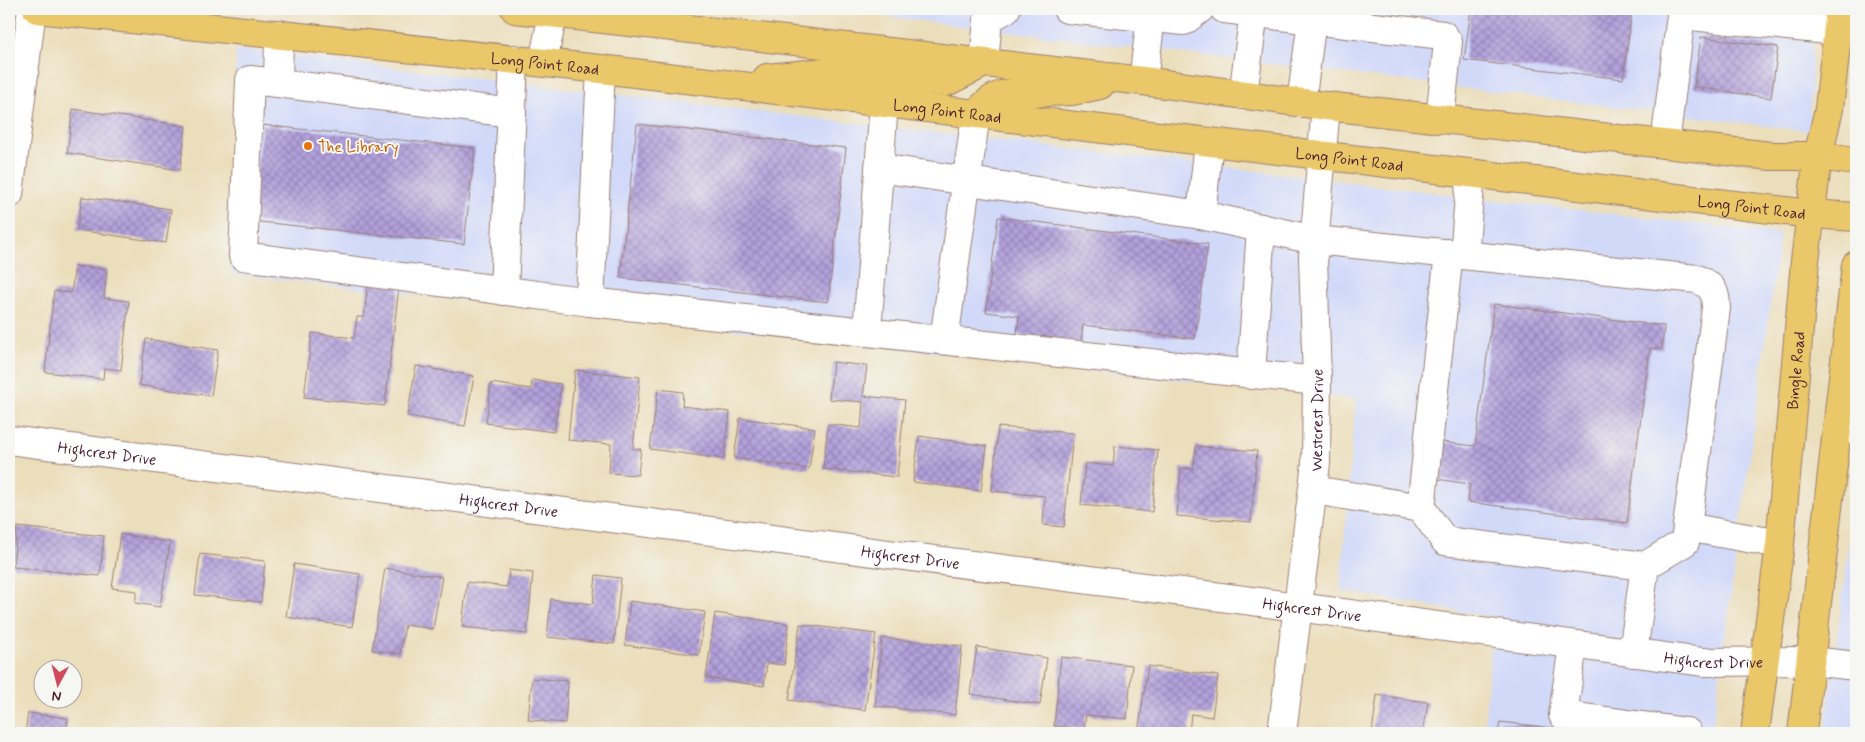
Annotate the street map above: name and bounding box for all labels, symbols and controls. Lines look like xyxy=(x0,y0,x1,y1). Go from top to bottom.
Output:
street label: Long Point Road xyxy=(490,48,600,81)
street label: Long Point Road xyxy=(892,95,1002,129)
place label: The Library xyxy=(318,137,399,158)
marker: The Library xyxy=(302,140,314,152)
street label: Long Point Road xyxy=(1294,143,1405,177)
street label: Long Point Road xyxy=(1696,191,1807,225)
street label: Bingle Road xyxy=(1783,331,1811,410)
street label: Westcrest Drive xyxy=(1306,368,1329,473)
street label: Highcrest Drive xyxy=(56,437,158,471)
street label: Highcrest Drive xyxy=(458,489,559,523)
street label: Highcrest Drive xyxy=(860,541,961,575)
street label: Highcrest Drive xyxy=(1261,594,1363,627)
street label: Highcrest Drive xyxy=(1663,648,1763,674)
north arrow xyxy=(32,660,82,710)
text: N xyxy=(51,686,62,705)

